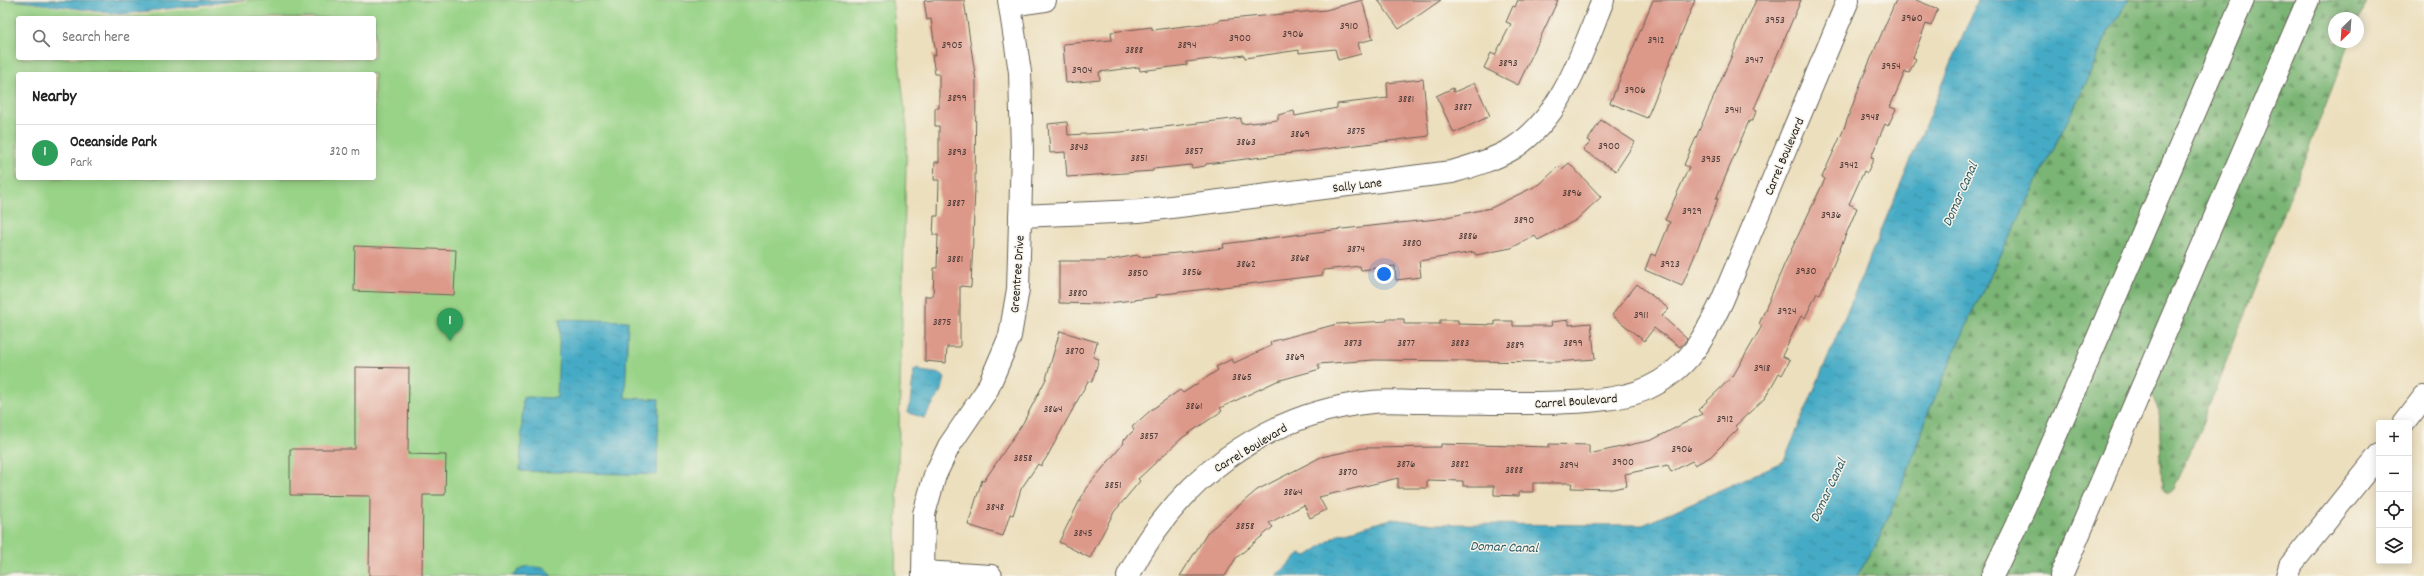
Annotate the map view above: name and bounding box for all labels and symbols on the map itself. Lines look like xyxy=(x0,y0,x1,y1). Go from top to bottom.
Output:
house number: 3960 xyxy=(1901,11,1923,27)
north arrow xyxy=(2328,12,2364,48)
house number: 3953 xyxy=(1765,13,1785,29)
house number: 3910 xyxy=(1340,19,1358,35)
house number: 3906 xyxy=(1282,27,1304,43)
house number: 3900 xyxy=(1229,31,1251,47)
house number: 3912 xyxy=(1647,33,1665,49)
house number: 3905 xyxy=(941,38,963,54)
house number: 3894 xyxy=(1178,38,1196,54)
house number: 3888 xyxy=(1125,43,1143,59)
house number: 3947 xyxy=(1745,53,1763,69)
house number: 3893 xyxy=(1498,56,1518,72)
house number: 3954 xyxy=(1881,59,1901,75)
house number: 3904 xyxy=(1072,63,1092,79)
house number: 3906 xyxy=(1624,83,1646,99)
house number: 3899 xyxy=(947,91,967,107)
house number: 3881 xyxy=(1398,92,1414,108)
house number: 3887 xyxy=(1454,100,1472,116)
house number: 3941 xyxy=(1725,103,1741,119)
house number: 3948 xyxy=(1861,110,1879,126)
street label: Carrel Boulevard xyxy=(1760,115,1810,199)
house number: 3875 xyxy=(1347,124,1365,140)
house number: 3869 xyxy=(1290,127,1310,143)
house number: 3863 xyxy=(1236,135,1256,151)
house number: 3900 xyxy=(1598,139,1620,155)
house number: 3843 xyxy=(1070,140,1088,156)
house number: 3857 xyxy=(1185,144,1203,160)
house number: 3893 xyxy=(947,145,967,161)
house number: 3851 xyxy=(1131,151,1147,167)
house number: 3935 xyxy=(1701,152,1721,168)
house number: 3942 xyxy=(1839,158,1859,174)
water label: Domar Canal xyxy=(1938,158,1984,230)
street label: Sally Lane xyxy=(1332,174,1383,199)
house number: 3896 xyxy=(1562,186,1582,202)
house number: 3887 xyxy=(947,196,965,212)
house number: 3929 xyxy=(1682,204,1702,220)
house number: 3936 xyxy=(1821,208,1841,224)
house number: 3890 xyxy=(1514,213,1534,229)
house number: 3886 xyxy=(1458,229,1478,245)
street label: Greentree Drive xyxy=(1006,234,1031,314)
house number: 3880 xyxy=(1402,236,1422,252)
house number: 3874 xyxy=(1347,242,1365,258)
house number: 3868 xyxy=(1290,251,1310,267)
house number: 3881 xyxy=(947,252,963,268)
house number: 3862 xyxy=(1236,257,1256,273)
house number: 3923 xyxy=(1660,257,1680,273)
your location xyxy=(1374,264,1394,284)
house number: 3930 xyxy=(1796,264,1816,280)
house number: 3856 xyxy=(1182,265,1202,281)
house number: 3850 xyxy=(1128,266,1148,282)
house number: 3880 xyxy=(1068,286,1088,302)
house number: 3924 xyxy=(1777,304,1797,320)
pin: 1 xyxy=(437,308,463,341)
house number: 3911 xyxy=(1634,308,1648,324)
house number: 3875 xyxy=(933,315,951,331)
house number: 3873 xyxy=(1344,336,1362,352)
house number: 3877 xyxy=(1397,336,1415,352)
house number: 3883 xyxy=(1451,336,1469,352)
house number: 3899 xyxy=(1563,336,1583,352)
house number: 3889 xyxy=(1506,338,1524,354)
house number: 3870 xyxy=(1065,344,1085,360)
house number: 3869 xyxy=(1285,350,1305,366)
house number: 3918 xyxy=(1754,361,1770,377)
house number: 3865 xyxy=(1232,370,1252,386)
street label: Carrel Boulevard xyxy=(1534,390,1618,415)
house number: 3861 xyxy=(1185,399,1203,415)
house number: 3864 xyxy=(1043,402,1063,418)
house number: 3912 xyxy=(1716,412,1734,428)
street label: Carrel Boulevard xyxy=(1211,420,1292,479)
house number: 3857 xyxy=(1140,429,1158,445)
house number: 3906 xyxy=(1671,442,1693,458)
house number: 3858 xyxy=(1014,451,1032,467)
water label: Domar Canal xyxy=(1805,454,1853,526)
house number: 3900 xyxy=(1612,455,1634,471)
house number: 3876 xyxy=(1397,457,1415,473)
house number: 3882 xyxy=(1451,457,1469,473)
house number: 3894 xyxy=(1560,458,1578,474)
house number: 3888 xyxy=(1505,463,1523,479)
house number: 3870 xyxy=(1338,465,1358,481)
house number: 3851 xyxy=(1105,478,1121,494)
house number: 3864 xyxy=(1283,485,1303,501)
house number: 3848 xyxy=(986,500,1004,516)
house number: 3858 xyxy=(1236,519,1254,535)
house number: 3845 xyxy=(1074,526,1092,542)
water label: Domar Canal xyxy=(1470,537,1540,559)

